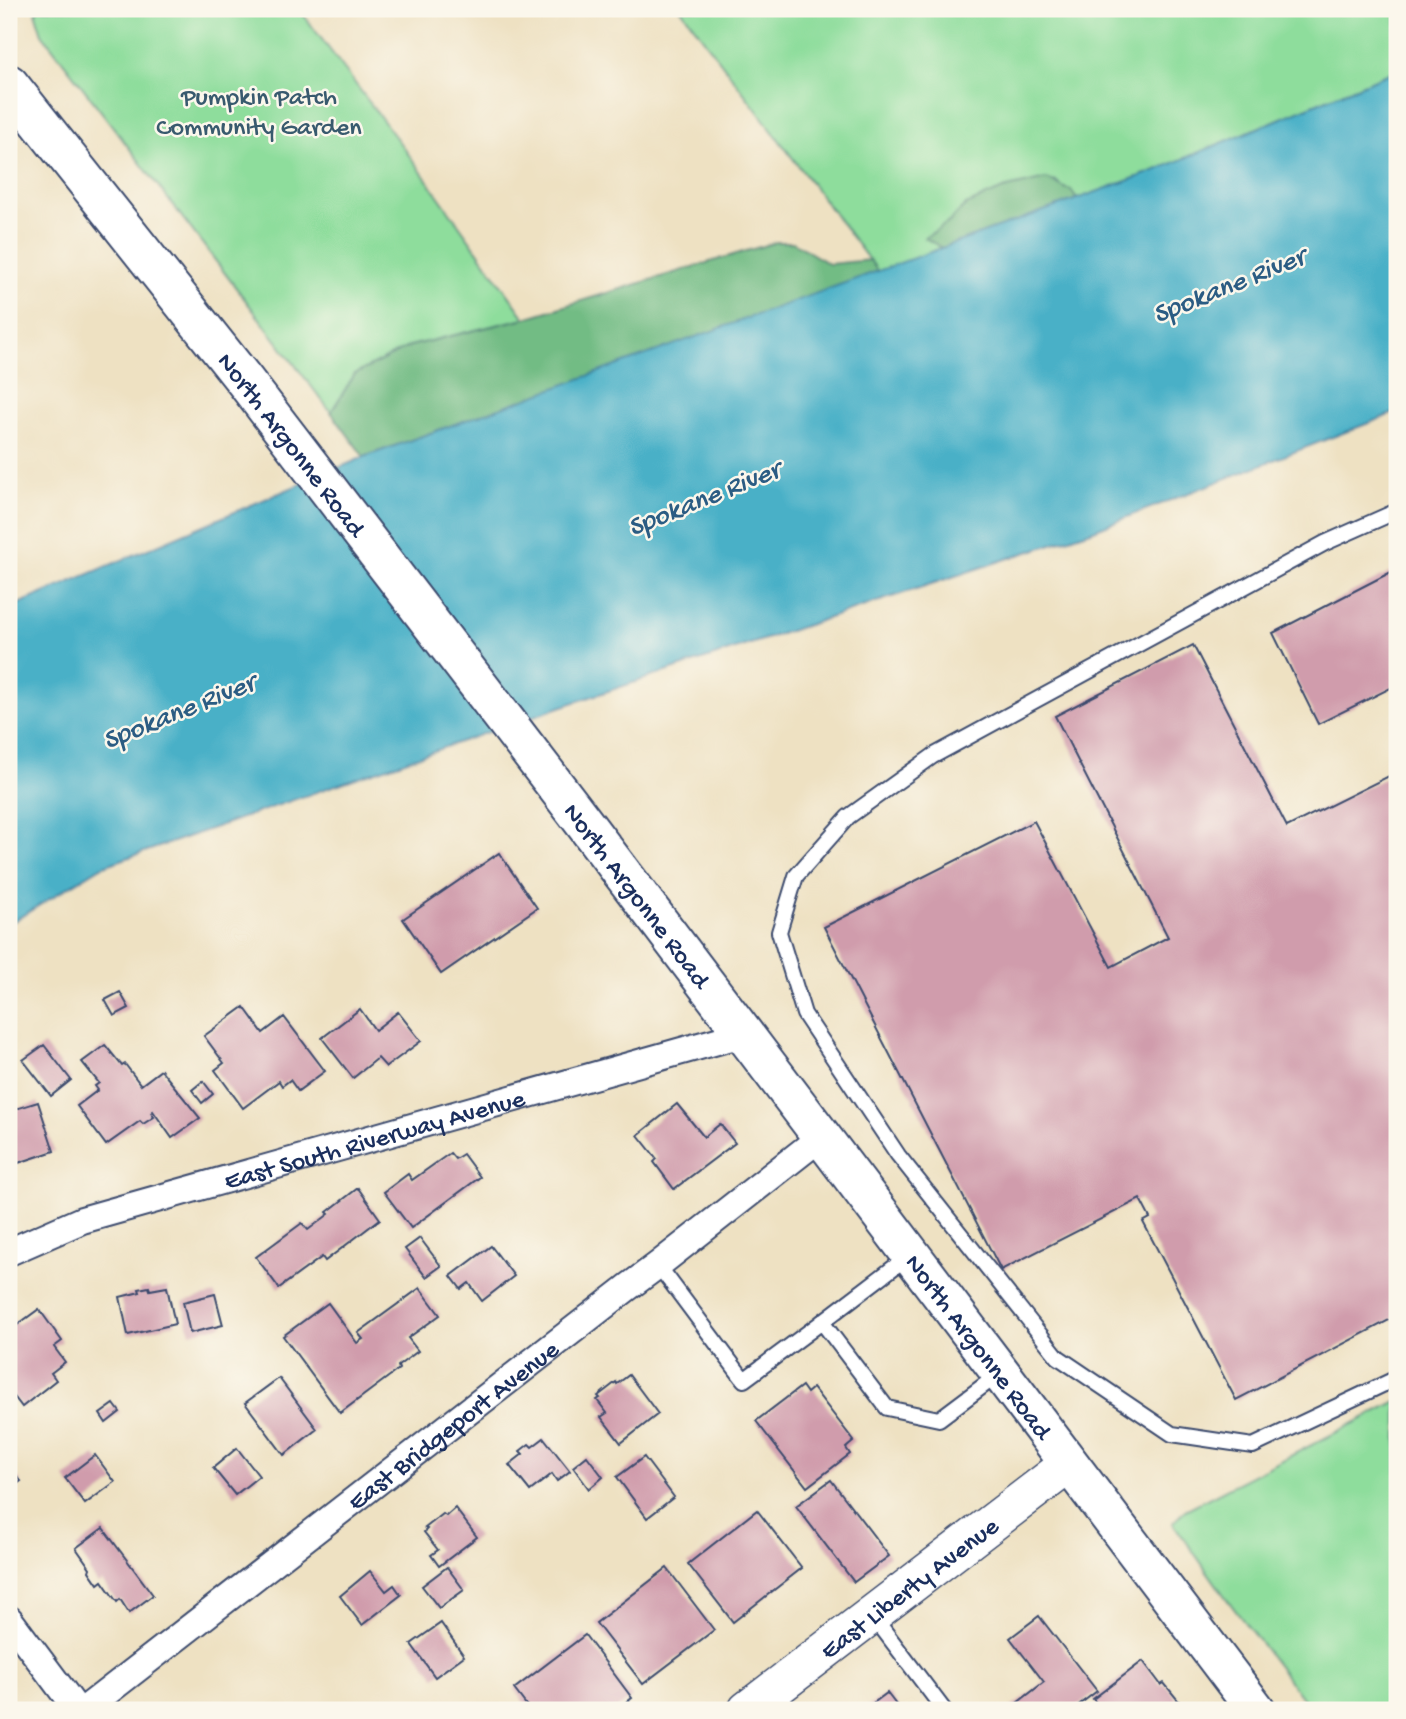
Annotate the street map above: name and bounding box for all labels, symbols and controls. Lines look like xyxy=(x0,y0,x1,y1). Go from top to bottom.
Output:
park label: Pumpkin Patch Community Garden xyxy=(156,84,362,145)
water label: Spokane River xyxy=(1149,240,1315,333)
street label: North Argonne Road xyxy=(208,348,371,546)
water label: Spokane River xyxy=(624,453,790,546)
water label: Spokane River xyxy=(99,666,265,759)
street label: North Argonne Road xyxy=(554,798,716,997)
street label: East South Riverway Avenue xyxy=(221,1085,529,1199)
street label: North Argonne Road xyxy=(896,1249,1058,1449)
street label: East Bridgeport Avenue xyxy=(343,1335,567,1519)
street label: East Liberty Avenue xyxy=(816,1512,1007,1668)

